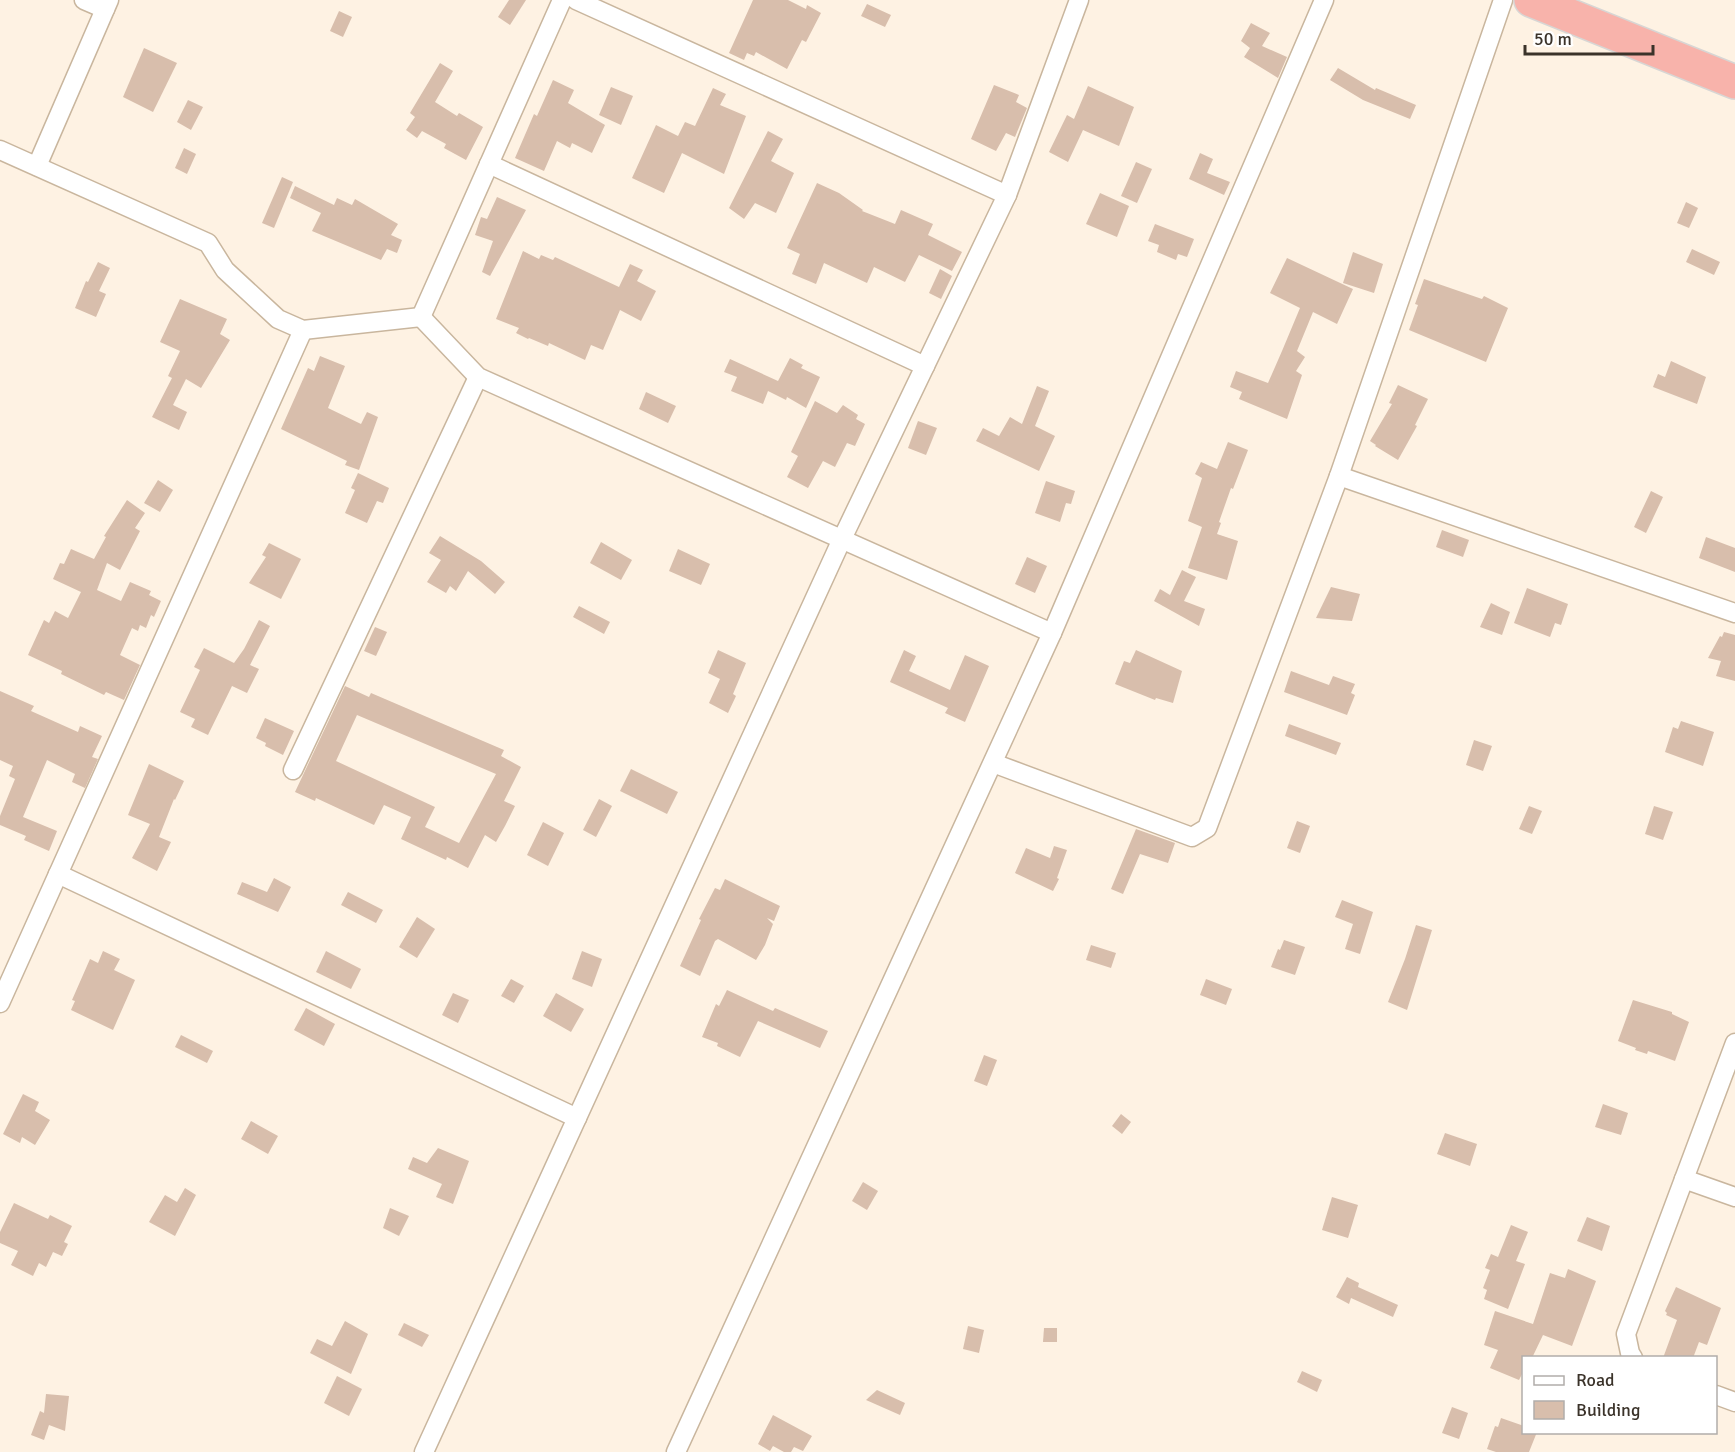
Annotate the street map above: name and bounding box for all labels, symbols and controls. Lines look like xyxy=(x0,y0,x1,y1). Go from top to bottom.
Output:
scale bar xyxy=(1525,18,1652,56)
text: 50 m xyxy=(1534,28,1572,50)
legend xyxy=(1522,1356,1717,1434)
text: Road xyxy=(1576,1369,1615,1391)
text: Building xyxy=(1576,1399,1640,1421)

